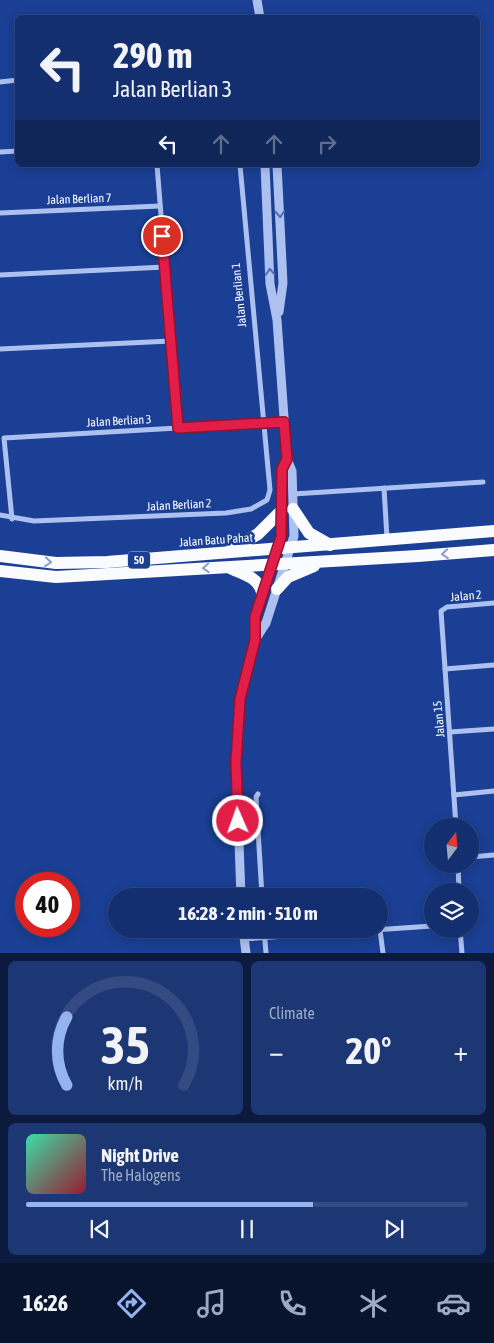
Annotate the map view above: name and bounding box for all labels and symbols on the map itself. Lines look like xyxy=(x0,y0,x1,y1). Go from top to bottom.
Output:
street label: Jalan Berlian 7 xyxy=(46,191,112,207)
one-way arrow xyxy=(274,210,285,218)
pin xyxy=(141,215,183,257)
street label: Jalan Berlian 1 xyxy=(229,262,249,328)
one-way arrow xyxy=(264,268,275,276)
street label: Jalan Berlian 3 xyxy=(86,412,152,430)
street label: Jalan Berlian 2 xyxy=(146,496,212,514)
street label: Jalan Batu Pahat xyxy=(179,530,254,550)
one-way arrow xyxy=(441,548,449,559)
road number: 50 xyxy=(128,552,150,568)
one-way arrow xyxy=(45,557,53,568)
one-way arrow xyxy=(201,563,209,574)
street label: Jalan 2 xyxy=(450,588,482,604)
street label: Jalan 15 xyxy=(430,700,448,738)
position arrow xyxy=(211,794,263,846)
north arrow xyxy=(424,818,479,872)
speed limit sign: 40 xyxy=(15,872,80,937)

